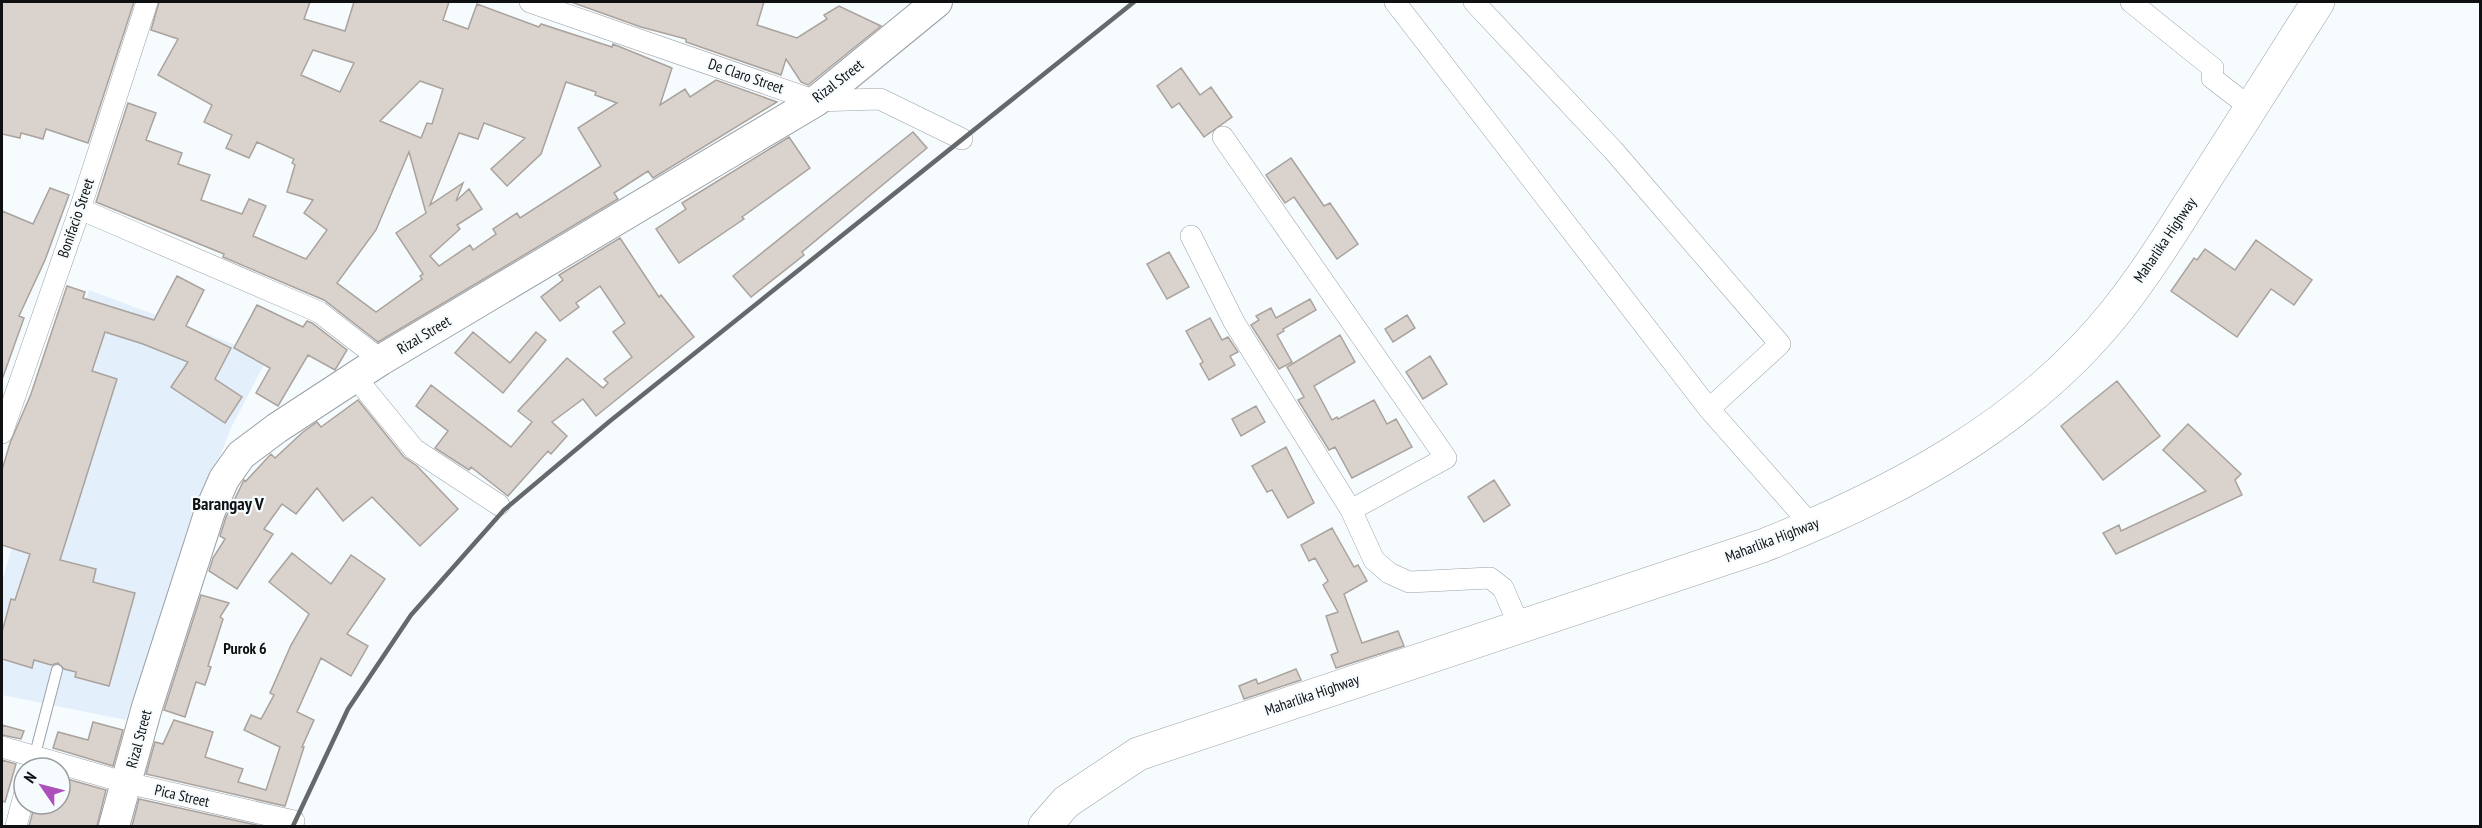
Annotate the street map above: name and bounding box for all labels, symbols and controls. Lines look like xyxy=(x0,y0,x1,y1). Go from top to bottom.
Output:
street label: De Claro Street xyxy=(706,54,786,97)
street label: Rizal Street xyxy=(808,55,867,106)
street label: Bonifacio Street xyxy=(53,176,98,260)
street label: Maharlika Highway xyxy=(2129,193,2200,286)
street label: Rizal Street xyxy=(393,311,454,358)
district label: Barangay V xyxy=(192,492,265,515)
street label: Maharlika Highway xyxy=(1722,513,1822,566)
district label: Purok 6 xyxy=(223,638,267,658)
street label: Maharlika Highway xyxy=(1262,669,1362,720)
street label: Rizal Street xyxy=(122,708,155,770)
north arrow xyxy=(12,756,72,816)
text: N xyxy=(19,768,40,787)
street label: Pica Street xyxy=(153,780,211,811)

